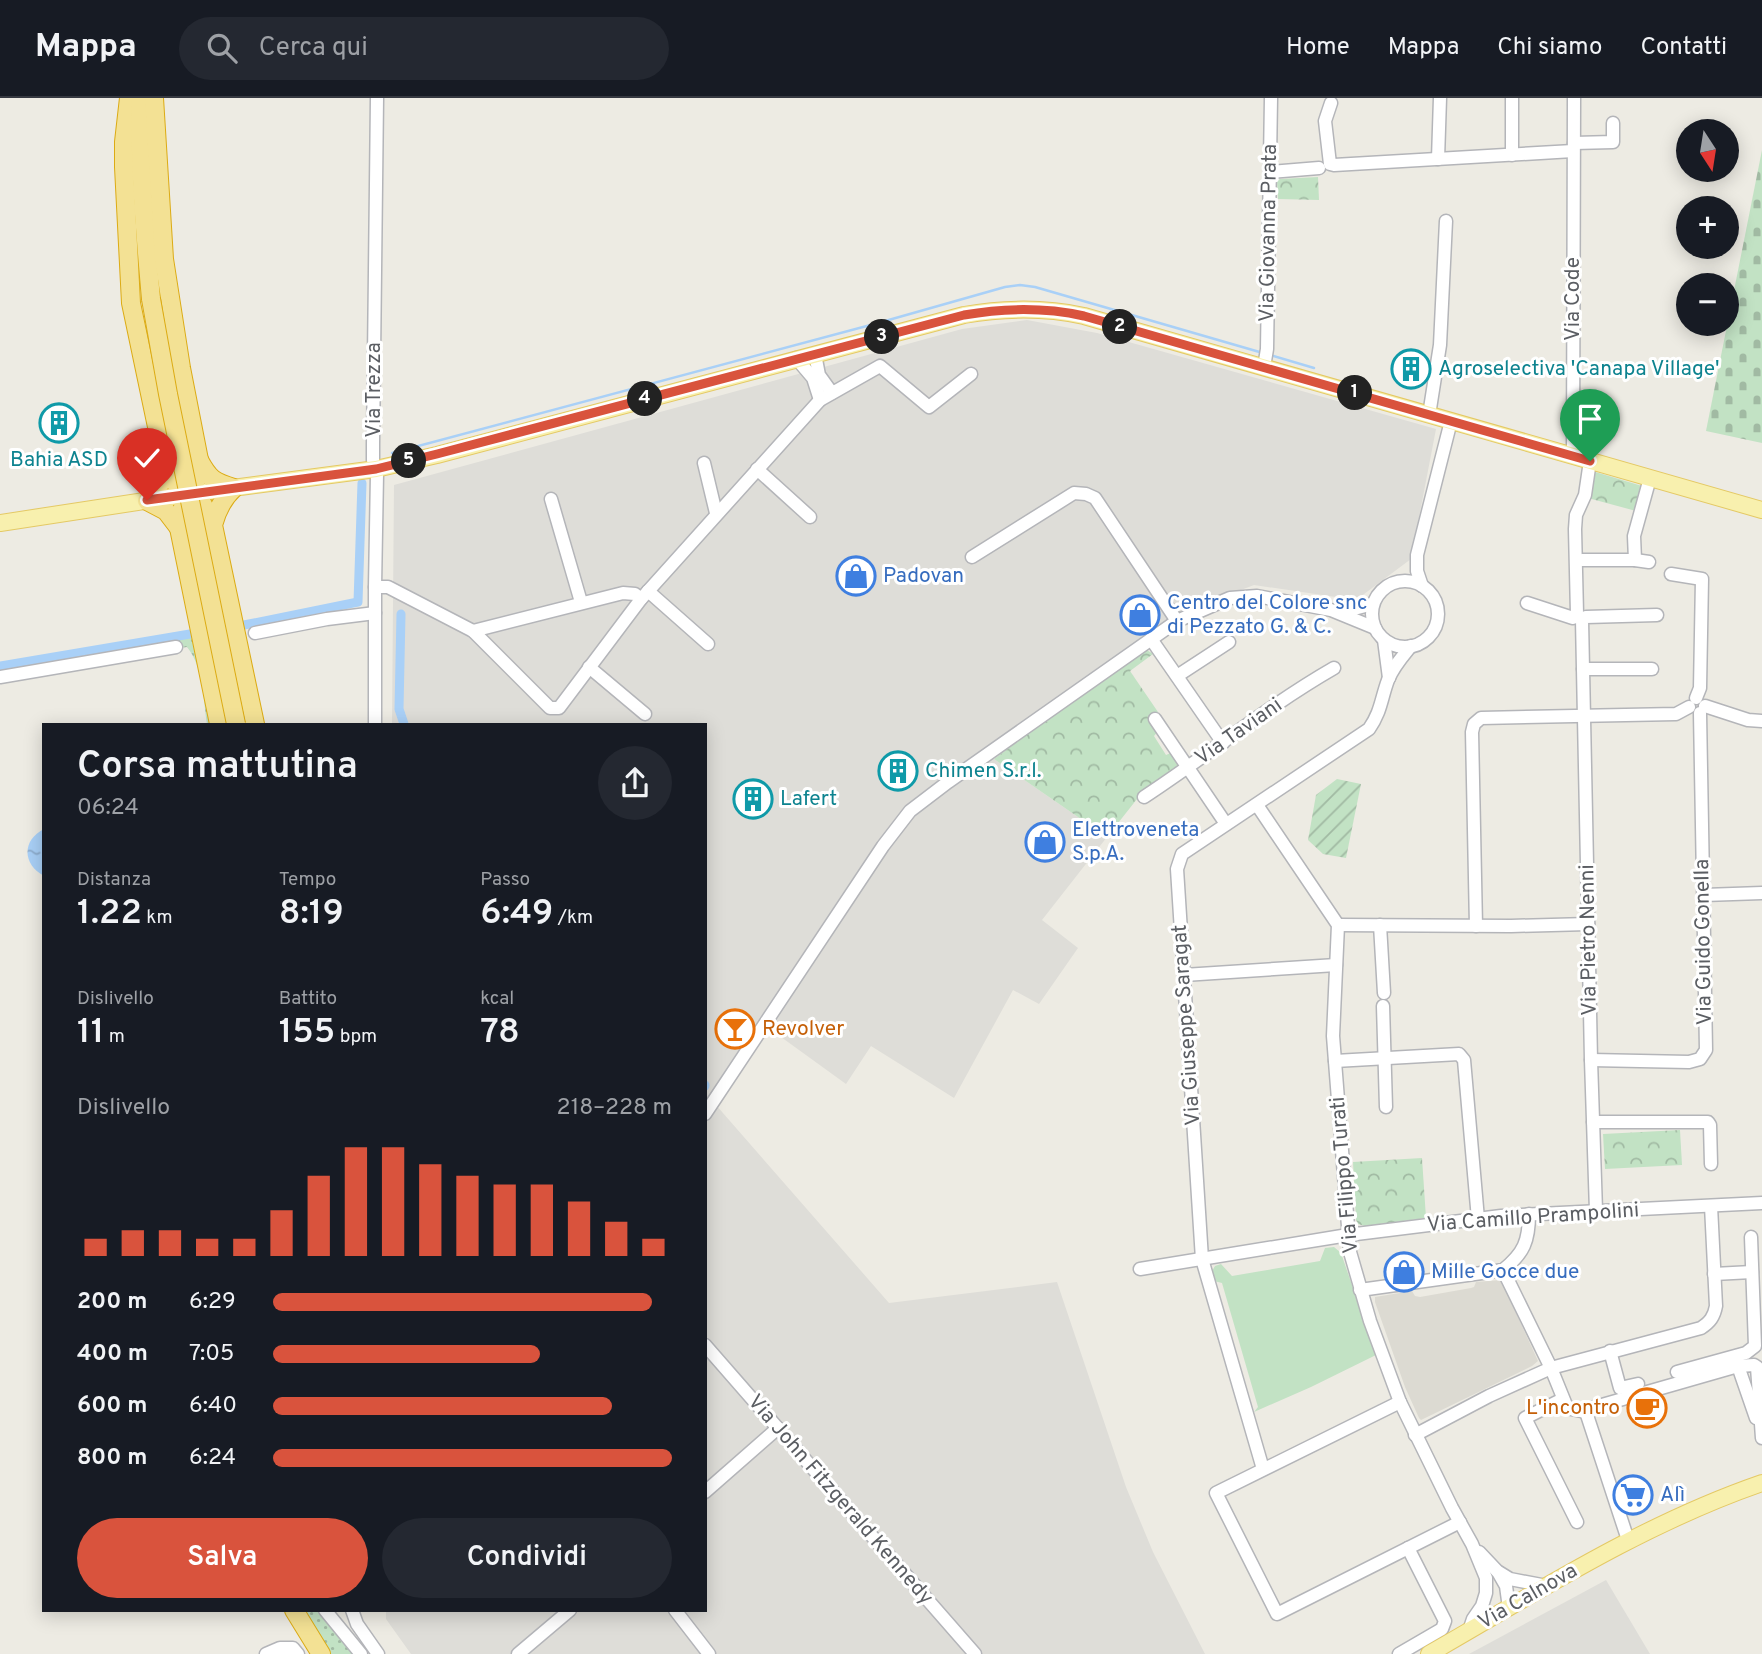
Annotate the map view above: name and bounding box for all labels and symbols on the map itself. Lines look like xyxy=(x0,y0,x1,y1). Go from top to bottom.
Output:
north arrow xyxy=(1676,119,1740,182)
street label: Via Giovanna Prata xyxy=(1254,144,1284,322)
street label: Via Code xyxy=(1560,257,1587,341)
pin: 2 xyxy=(1102,310,1138,344)
pin: 3 xyxy=(864,320,900,354)
street label: Via Trezza xyxy=(361,342,388,438)
building icon: Agroselectiva 'Canapa Village' xyxy=(1390,348,1432,390)
place label: Agroselectiva 'Canapa Village' xyxy=(1438,356,1720,383)
pin: 1 xyxy=(1338,376,1372,410)
pin: 4 xyxy=(628,382,662,416)
pin xyxy=(1560,389,1620,461)
building icon: Bahia ASD xyxy=(38,402,80,444)
pin xyxy=(117,428,177,500)
pin: 5 xyxy=(392,444,426,478)
place label: Bahia ASD xyxy=(10,447,108,474)
shop icon: Padovan xyxy=(835,555,877,597)
place label: Padovan xyxy=(883,563,964,590)
place label: Centro del Colore snc di Pezzato G. & C. xyxy=(1167,590,1368,641)
shop icon: Centro del Colore snc di Pezzato G. & C. xyxy=(1119,594,1161,636)
street label: Via Taviani xyxy=(1190,692,1288,772)
building icon: Chimen S.r.l. xyxy=(877,750,919,792)
place label: Chimen S.r.l. xyxy=(925,758,1042,785)
building icon: Lafert xyxy=(732,778,774,820)
place label: Lafert xyxy=(780,786,837,813)
place label: Elettroveneta S.p.A. xyxy=(1072,817,1199,868)
shop icon: Elettroveneta S.p.A. xyxy=(1024,821,1066,863)
street label: Via Guido Gonella xyxy=(1689,858,1719,1026)
street label: Via Pietro Nenni xyxy=(1574,864,1604,1016)
street label: Via Giuseppe Saragat xyxy=(1167,923,1207,1127)
bar icon: Revolver xyxy=(714,1008,756,1050)
place label: Revolver xyxy=(762,1016,845,1043)
street label: Via Filippo Turati xyxy=(1325,1095,1365,1255)
street label: Via Camillo Prampolini xyxy=(1426,1197,1640,1239)
shop icon: Mille Gocce due xyxy=(1383,1251,1425,1293)
place label: Mille Gocce due xyxy=(1431,1259,1579,1286)
cafe icon: L'incontro xyxy=(1626,1387,1668,1429)
street label: Via John Fitzgerald Kennedy xyxy=(741,1389,939,1611)
place label: L'incontro xyxy=(1526,1395,1620,1422)
supermarket icon: Alì xyxy=(1612,1474,1654,1516)
place label: Alì xyxy=(1660,1482,1685,1509)
street label: Via Calnova xyxy=(1473,1558,1583,1636)

